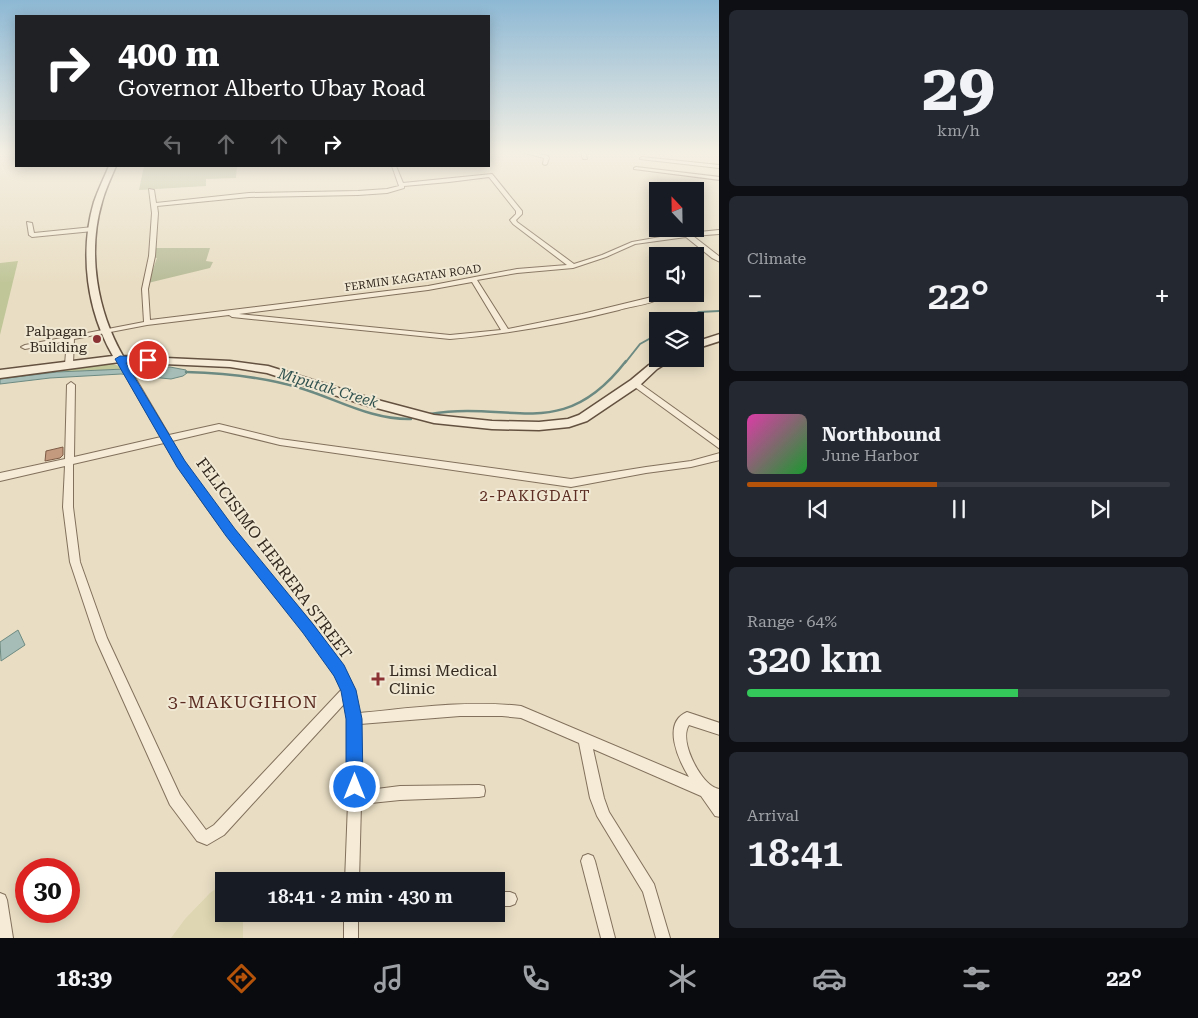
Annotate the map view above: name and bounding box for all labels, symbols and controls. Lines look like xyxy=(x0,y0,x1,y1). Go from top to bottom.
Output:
text: 400 m xyxy=(118,34,219,75)
icon: right xyxy=(35,35,100,100)
text: 29 xyxy=(922,50,995,126)
text: Governor Alberto Ubay Road xyxy=(118,76,425,101)
text: km/h xyxy=(937,121,980,140)
icon: left xyxy=(159,130,187,158)
icon: ahead xyxy=(212,130,240,158)
icon: ahead xyxy=(265,130,293,158)
icon: right xyxy=(318,130,346,158)
north arrow xyxy=(649,182,704,238)
map controls xyxy=(649,182,704,367)
button: sound xyxy=(649,247,704,302)
text: Climate xyxy=(747,249,806,268)
street label: FERMIN KAGATAN ROAD xyxy=(344,262,482,294)
text: 22° xyxy=(928,274,989,318)
text: − xyxy=(747,280,763,313)
text: + xyxy=(1154,280,1170,313)
button: layers xyxy=(649,312,704,367)
place label: Palpagan Building xyxy=(25,323,87,355)
marker: Palpagan Building xyxy=(91,333,103,345)
pin xyxy=(127,339,169,381)
icon: arrive xyxy=(134,346,162,374)
water label: Miputak Creek xyxy=(275,364,381,412)
text: Northbound xyxy=(822,423,941,446)
text: June Harbor xyxy=(822,446,919,465)
street label: FELICISIMO HERRERA STREET xyxy=(192,454,356,662)
district label: 2-PAKIGDAIT xyxy=(479,487,591,505)
icon: previous xyxy=(804,495,832,523)
icon: pause xyxy=(945,495,973,523)
icon: next xyxy=(1086,495,1114,523)
text: Range · 64% xyxy=(747,612,837,631)
text: 320 km xyxy=(747,637,882,681)
place label: Limsi Medical Clinic xyxy=(389,661,497,698)
marker: Limsi Medical Clinic xyxy=(371,672,385,686)
district label: 3-MAKUGIHON xyxy=(168,691,318,712)
position arrow xyxy=(328,760,380,812)
text: Arrival xyxy=(747,806,799,825)
text: 18:41 xyxy=(747,831,843,875)
speed limit sign: 30 xyxy=(15,858,80,923)
text: 18:41 · 2 min · 430 m xyxy=(267,885,453,908)
icon: directions xyxy=(224,961,259,996)
icon: music xyxy=(371,961,406,996)
icon: phone xyxy=(518,961,553,996)
icon: climate xyxy=(665,961,700,996)
icon: car xyxy=(812,961,847,996)
icon: filters xyxy=(959,961,994,996)
text: 18:39 xyxy=(56,966,112,991)
text: 22° xyxy=(1106,966,1142,991)

